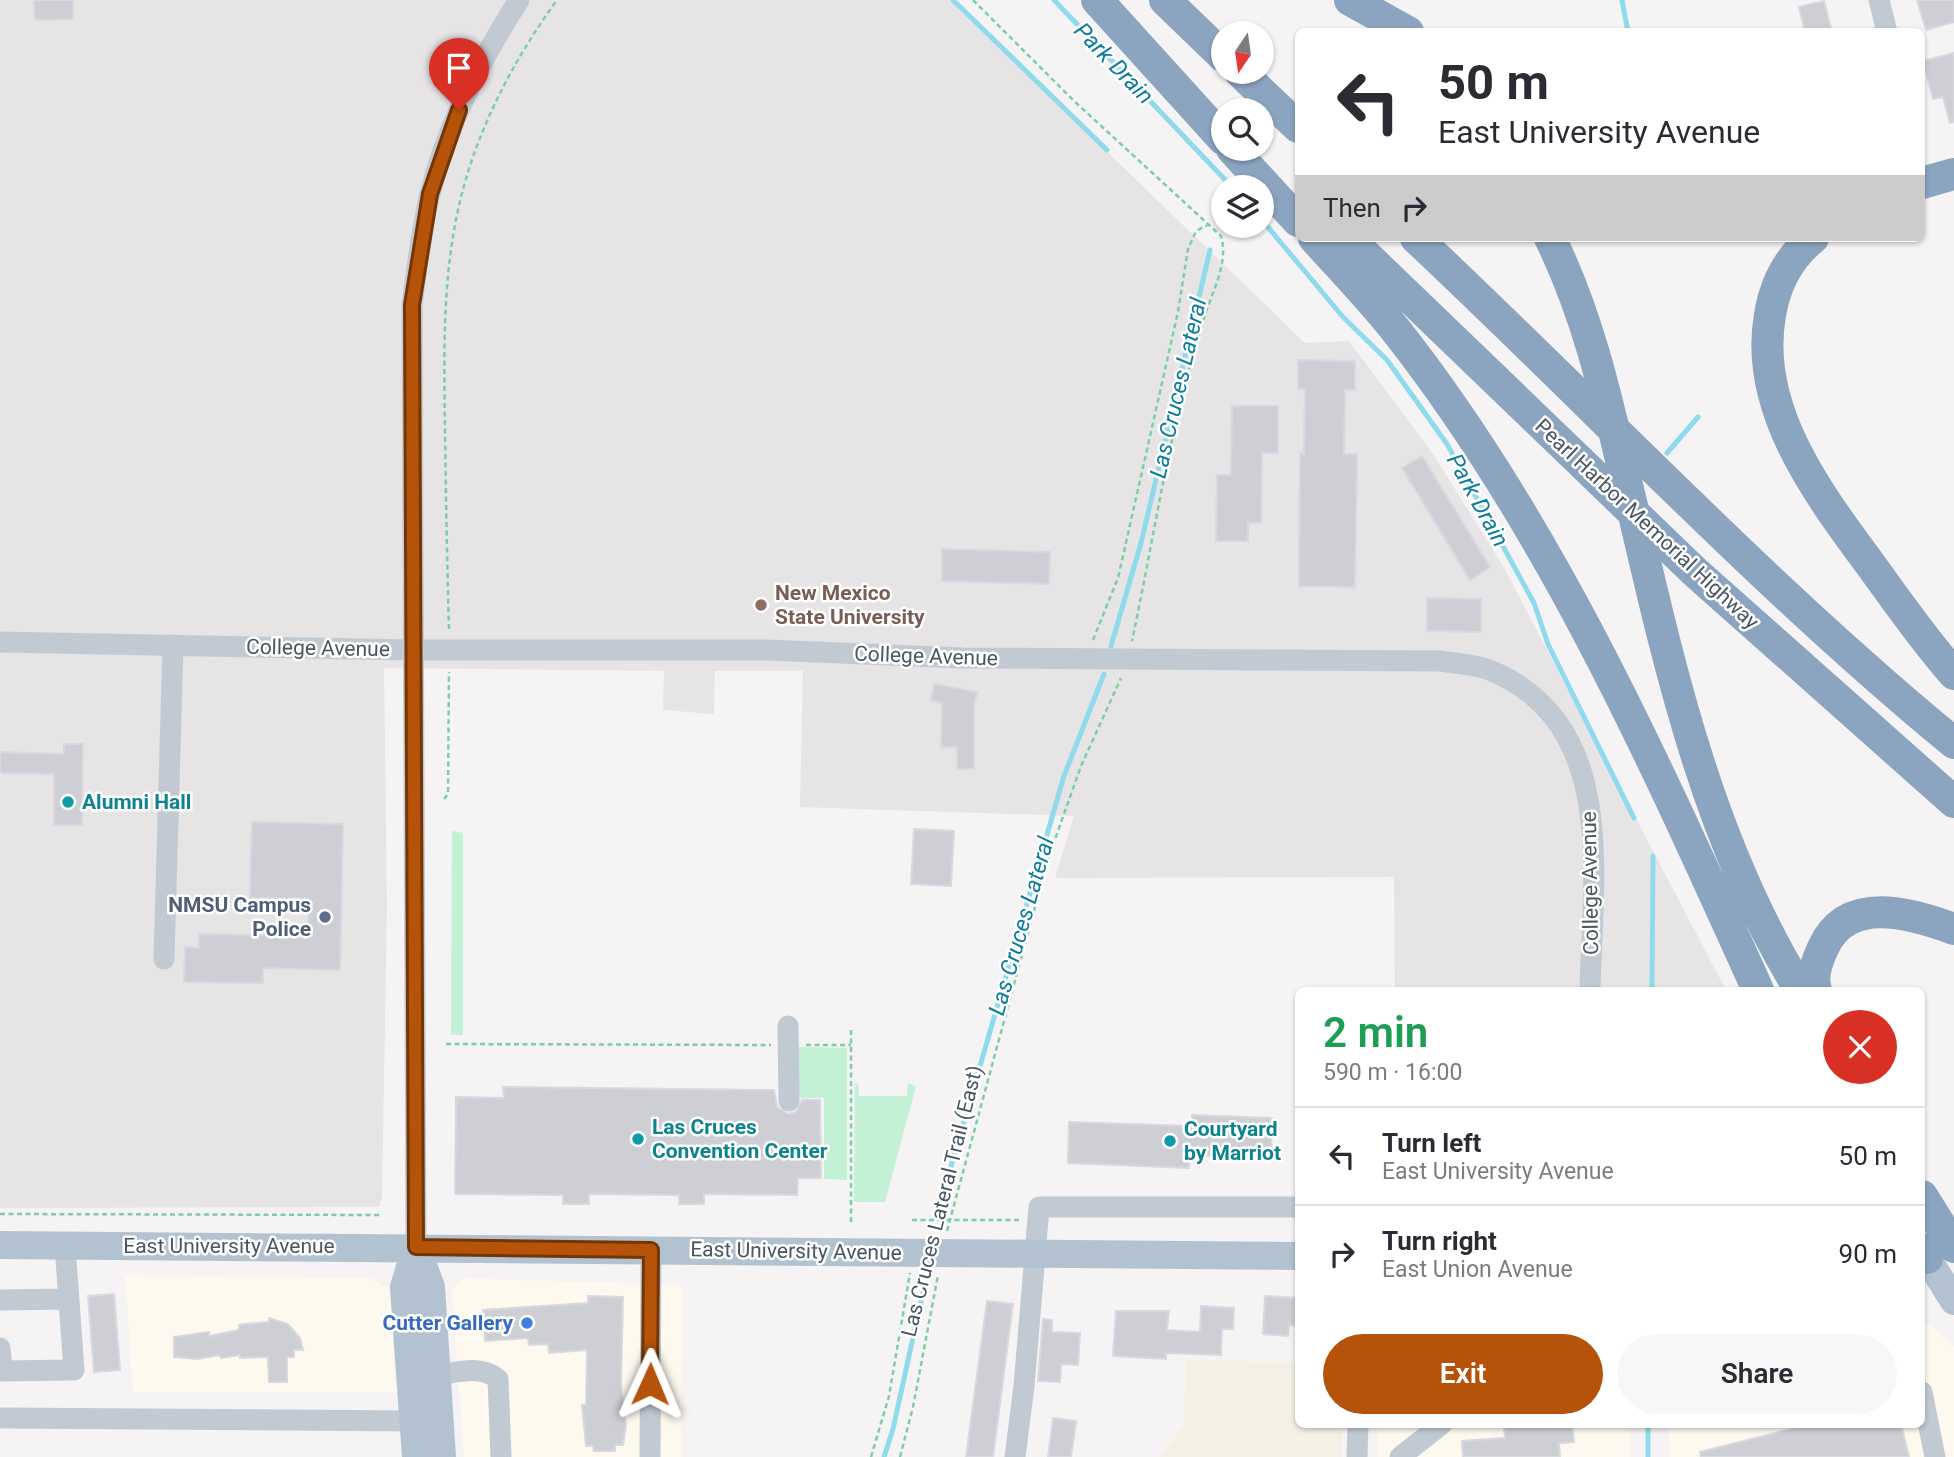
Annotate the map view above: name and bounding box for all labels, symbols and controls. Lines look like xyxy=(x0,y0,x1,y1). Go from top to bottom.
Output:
water label: Park Drain xyxy=(1068,17,1159,110)
north arrow xyxy=(1211,21,1274,84)
map controls xyxy=(1211,21,1274,238)
pin xyxy=(429,38,489,110)
icon: arrive xyxy=(440,49,478,87)
text: 50 m xyxy=(1438,54,1549,111)
icon: left xyxy=(1323,56,1414,147)
button: search xyxy=(1211,98,1274,161)
text: East University Avenue xyxy=(1438,113,1760,151)
button: layers xyxy=(1211,175,1274,238)
icon: right xyxy=(1395,189,1433,227)
text: Then xyxy=(1323,193,1381,223)
water label: Las Cruces Lateral xyxy=(1145,295,1213,481)
street label: Pearl Harbor Memorial Highway xyxy=(1530,414,1764,634)
water label: Park Drain xyxy=(1441,449,1514,552)
place label: New Mexico State University xyxy=(775,581,925,629)
marker: New Mexico State University xyxy=(753,597,769,613)
street label: College Avenue xyxy=(246,635,390,661)
street label: College Avenue xyxy=(854,641,998,671)
place label: Alumni Hall xyxy=(82,790,191,814)
marker: Alumni Hall xyxy=(60,794,76,810)
street label: College Avenue xyxy=(1577,811,1603,955)
water label: Las Cruces Lateral xyxy=(983,833,1060,1018)
place label: NMSU Campus Police xyxy=(168,893,311,941)
marker: NMSU Campus Police xyxy=(317,909,333,925)
text: 2 min xyxy=(1323,1008,1428,1057)
button: close xyxy=(1823,1010,1897,1084)
text: 590 m · 16:00 xyxy=(1323,1059,1462,1086)
street label: Las Cruces Lateral Trail (East) xyxy=(897,1063,987,1339)
place label: Las Cruces Convention Center xyxy=(652,1115,828,1163)
place label: Courtyard by Marriot xyxy=(1184,1117,1281,1165)
text: Turn left xyxy=(1382,1128,1481,1158)
marker: Las Cruces Convention Center xyxy=(630,1131,646,1147)
marker: Courtyard by Marriot xyxy=(1162,1133,1178,1149)
icon: left xyxy=(1323,1137,1361,1175)
text: 50 m xyxy=(1839,1141,1897,1171)
text: East University Avenue xyxy=(1382,1158,1614,1185)
text: Turn right xyxy=(1382,1226,1497,1256)
street label: East University Avenue xyxy=(123,1234,335,1258)
icon: right xyxy=(1323,1235,1361,1273)
street label: East University Avenue xyxy=(690,1237,902,1265)
text: 90 m xyxy=(1839,1239,1897,1269)
text: East Union Avenue xyxy=(1382,1256,1573,1283)
place label: Cutter Gallery xyxy=(383,1311,513,1335)
marker: Cutter Gallery xyxy=(519,1315,535,1331)
button: Exit xyxy=(1323,1334,1603,1414)
button: Share xyxy=(1617,1334,1897,1414)
position arrow xyxy=(613,1347,687,1421)

